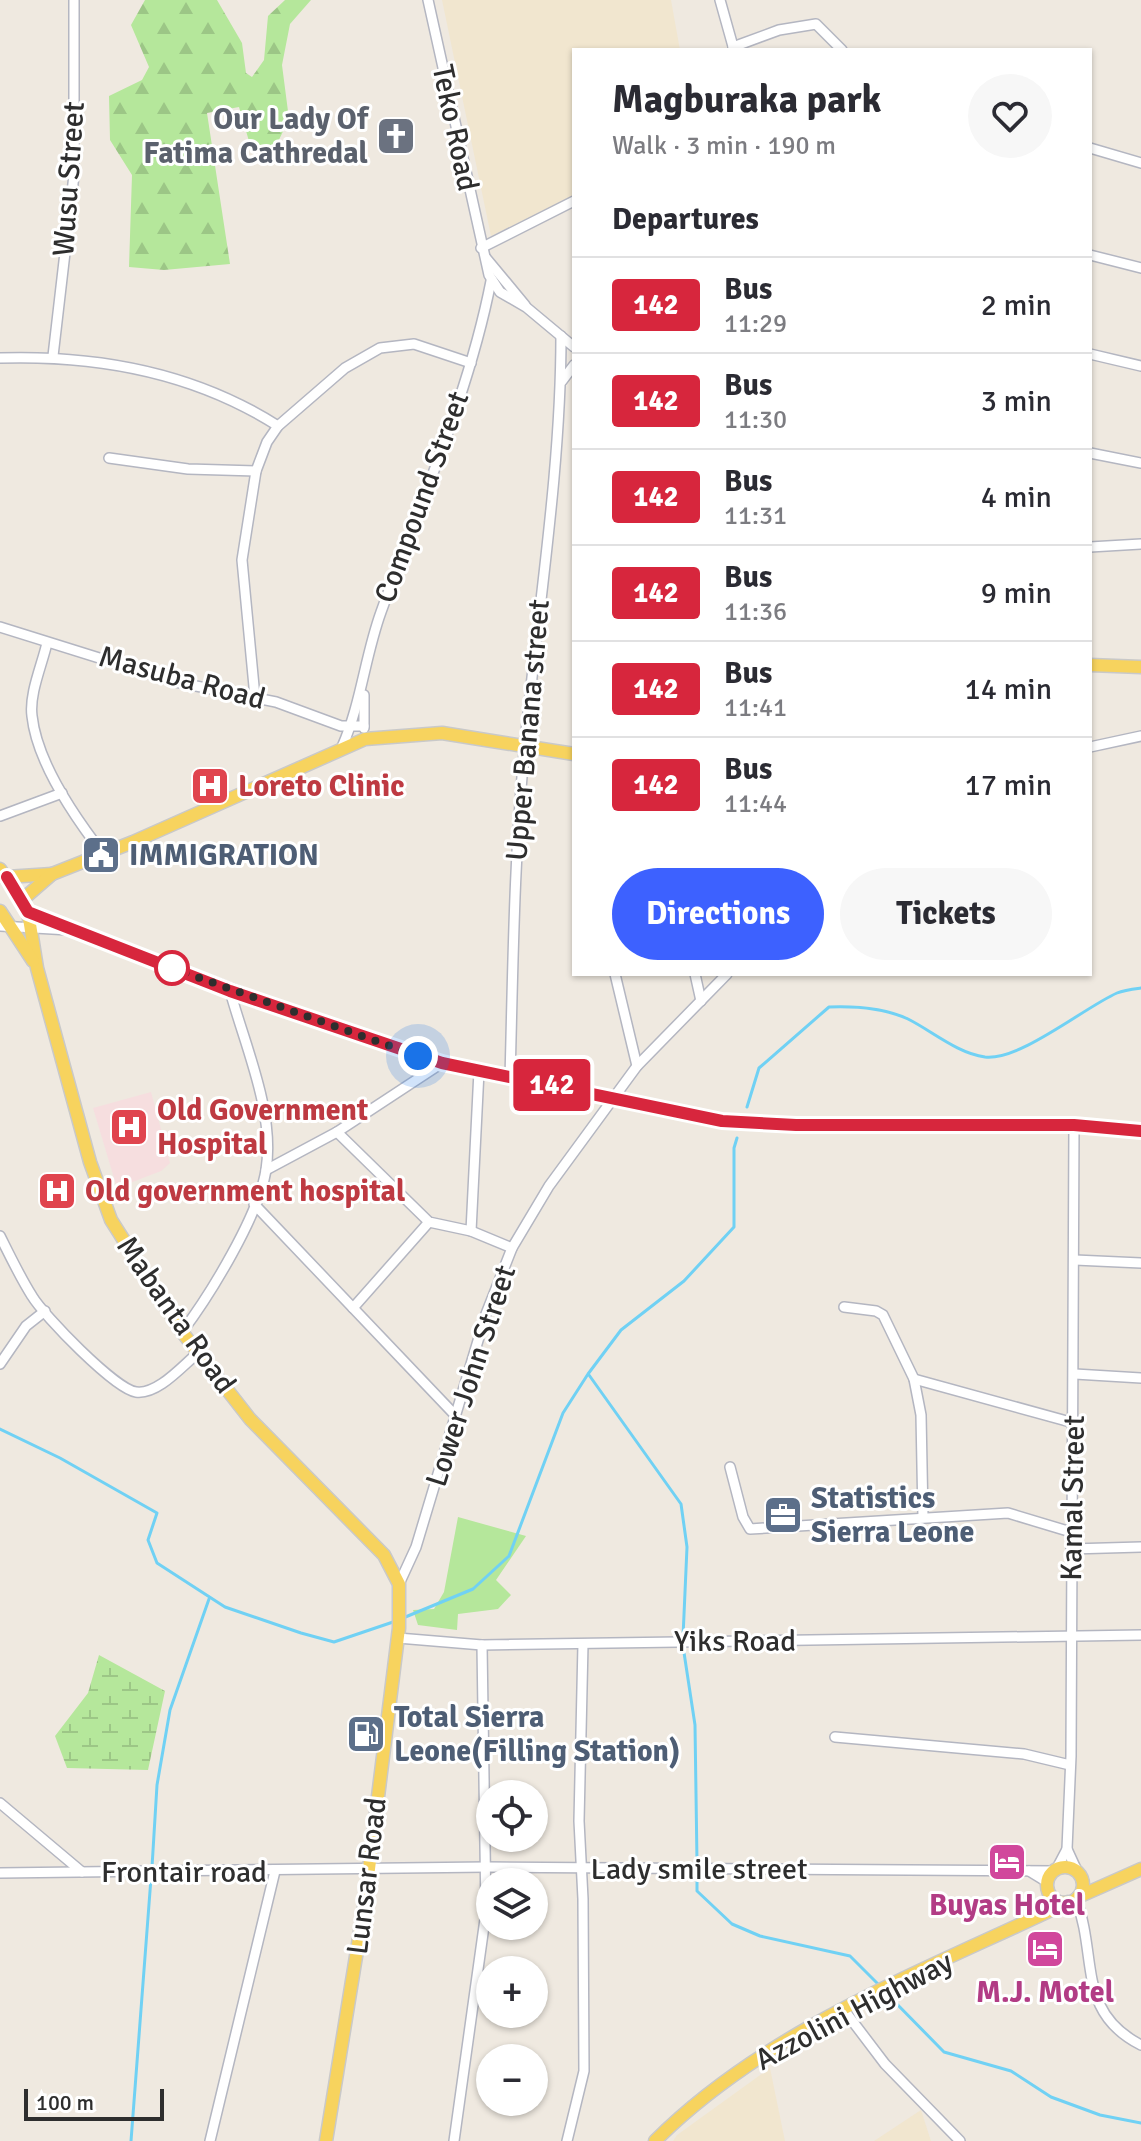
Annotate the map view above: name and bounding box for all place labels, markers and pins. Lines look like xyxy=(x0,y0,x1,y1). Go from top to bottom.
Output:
place label: Our Lady Of Fatima Cathredal xyxy=(143,101,370,172)
church icon: Our Lady Of Fatima Cathredal xyxy=(375,115,417,157)
hospital icon: Loreto Clinic xyxy=(189,765,231,807)
place label: Loreto Clinic xyxy=(238,768,405,805)
public building icon: IMMIGRATION xyxy=(80,834,122,876)
place label: IMMIGRATION xyxy=(129,837,319,874)
unlabelled marker xyxy=(155,951,189,985)
place label: Old Government Hospital xyxy=(157,1092,368,1163)
hospital icon: Old Government Hospital xyxy=(108,1106,150,1148)
hospital icon: Old government hospital xyxy=(36,1170,78,1212)
place label: Old government hospital xyxy=(85,1173,405,1210)
place label: Statistics Sierra Leone xyxy=(811,1480,974,1551)
office icon: Statistics Sierra Leone xyxy=(762,1494,804,1536)
place label: Total Sierra Leone(Filling Station) xyxy=(394,1699,680,1770)
fuel station icon: Total Sierra Leone(Filling Station) xyxy=(345,1713,387,1755)
hotel icon: Buyas Hotel xyxy=(986,1841,1028,1883)
place label: Buyas Hotel xyxy=(929,1887,1085,1924)
hotel icon: M.J. Motel xyxy=(1024,1928,1066,1970)
place label: M.J. Motel xyxy=(976,1974,1114,2011)

